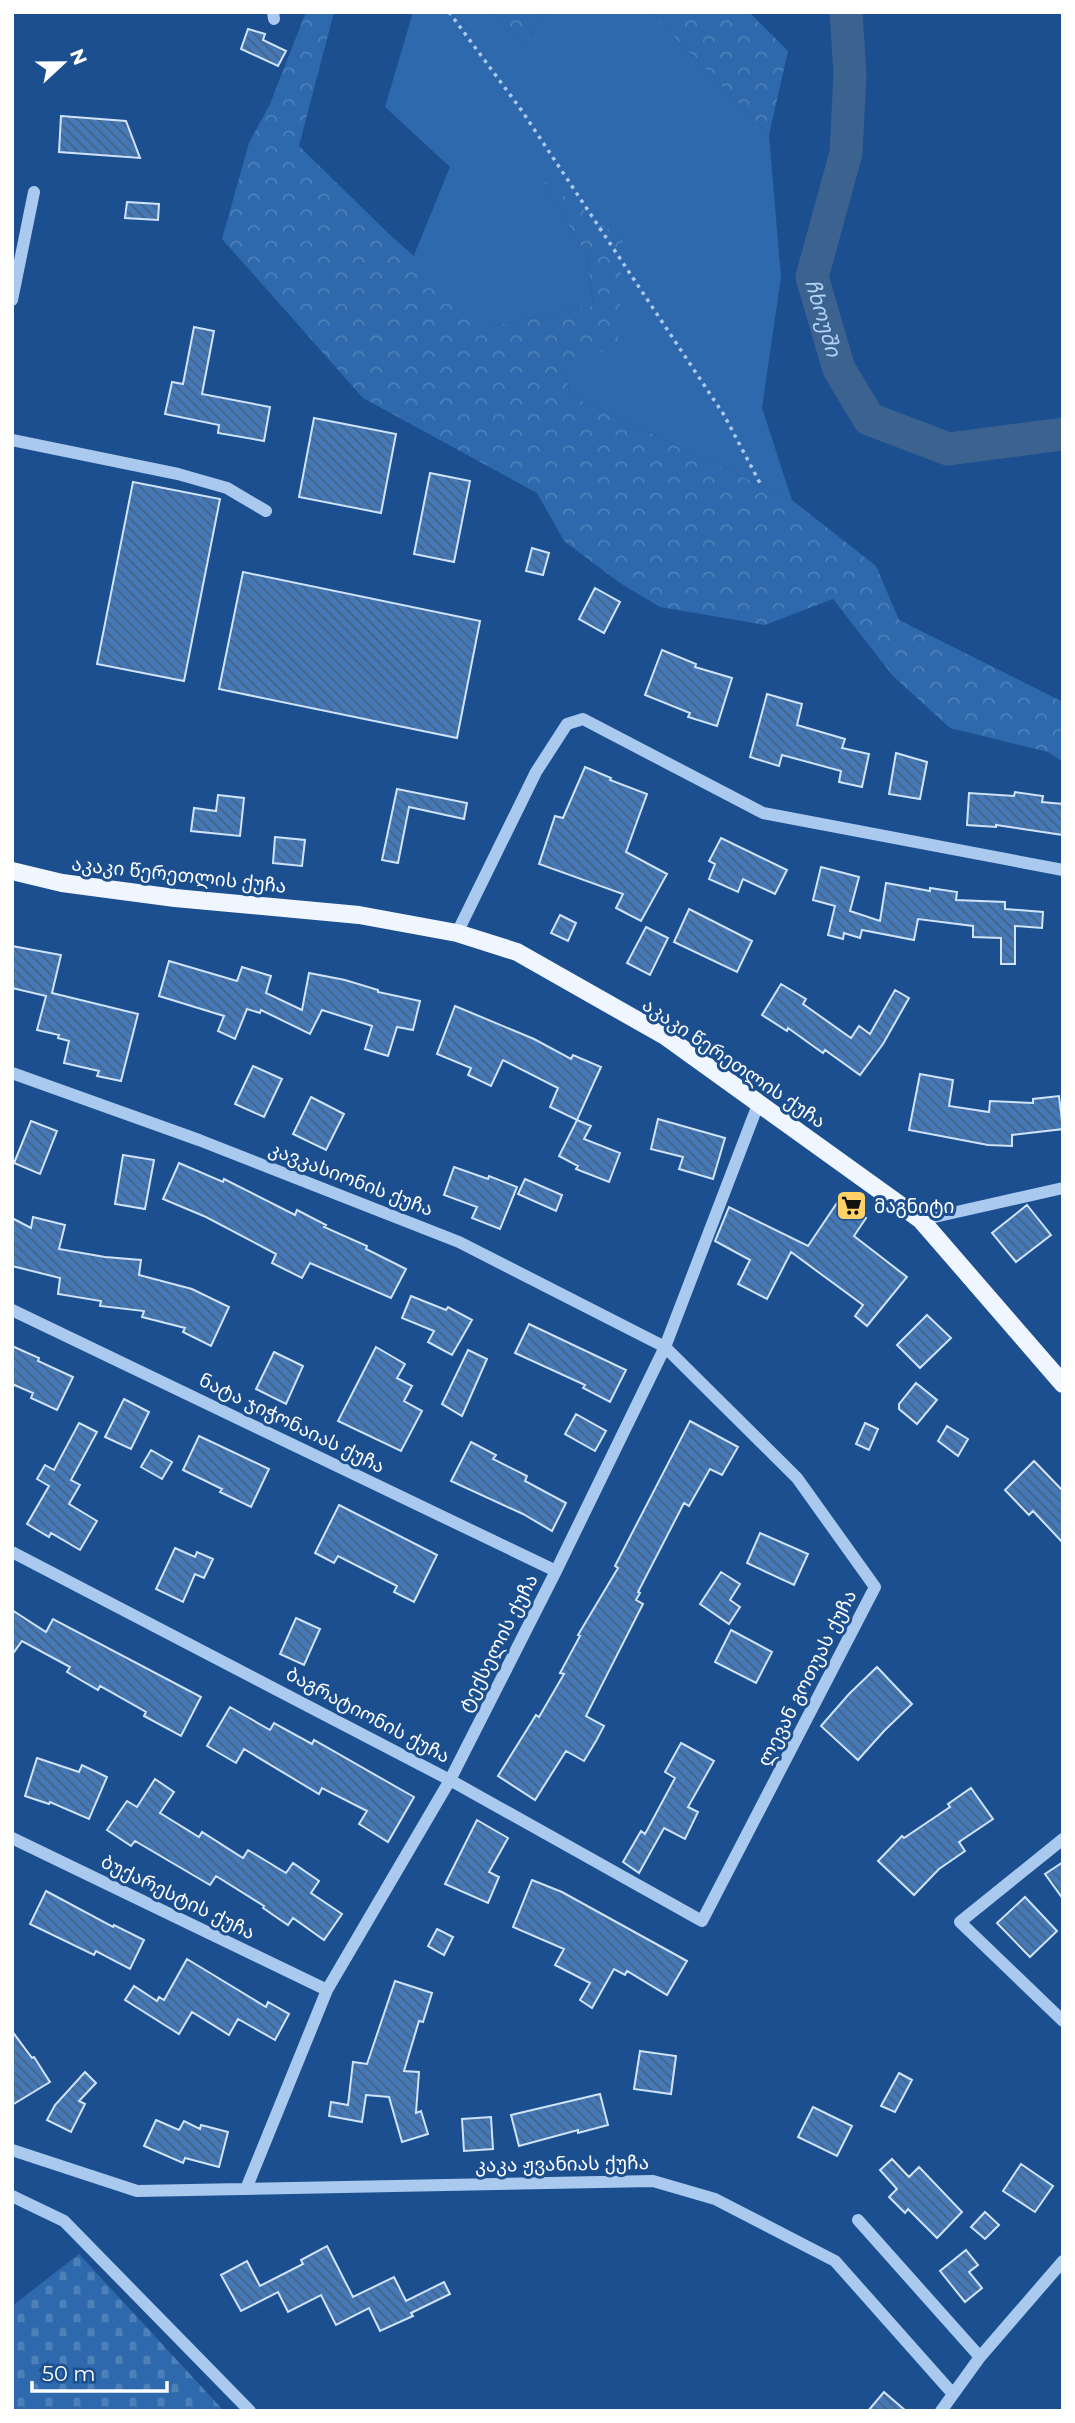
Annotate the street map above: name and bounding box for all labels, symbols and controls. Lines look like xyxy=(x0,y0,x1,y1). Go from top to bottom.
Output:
north arrow xyxy=(28,28,98,98)
text: N xyxy=(65,45,92,68)
water label: ჩხოუში xyxy=(801,276,847,360)
street label: აკაკი წერეთლის ქუჩა xyxy=(70,852,288,899)
street label: აკაკი წერეთლის ქუჩა xyxy=(637,993,830,1134)
street label: კავკასიონის ქუჩა xyxy=(266,1137,436,1221)
supermarket icon: მაგნიტი xyxy=(834,1189,868,1223)
place label: მაგნიტი xyxy=(874,1195,954,1218)
street label: ნატა ჯიჭონაიას ქუჩა xyxy=(195,1368,389,1478)
street label: ტექსელის ქუჩა xyxy=(453,1570,544,1716)
street label: ლევან გოთუას ქუჩა xyxy=(753,1586,862,1770)
street label: ბაგრატიონის ქუჩა xyxy=(282,1662,454,1768)
street label: ბუქარესტის ქუჩა xyxy=(97,1850,259,1944)
street label: კაკა ჟვანიას ქუჩა xyxy=(475,2151,649,2177)
scale bar xyxy=(32,2350,166,2394)
text: 50 m xyxy=(42,2361,96,2386)

